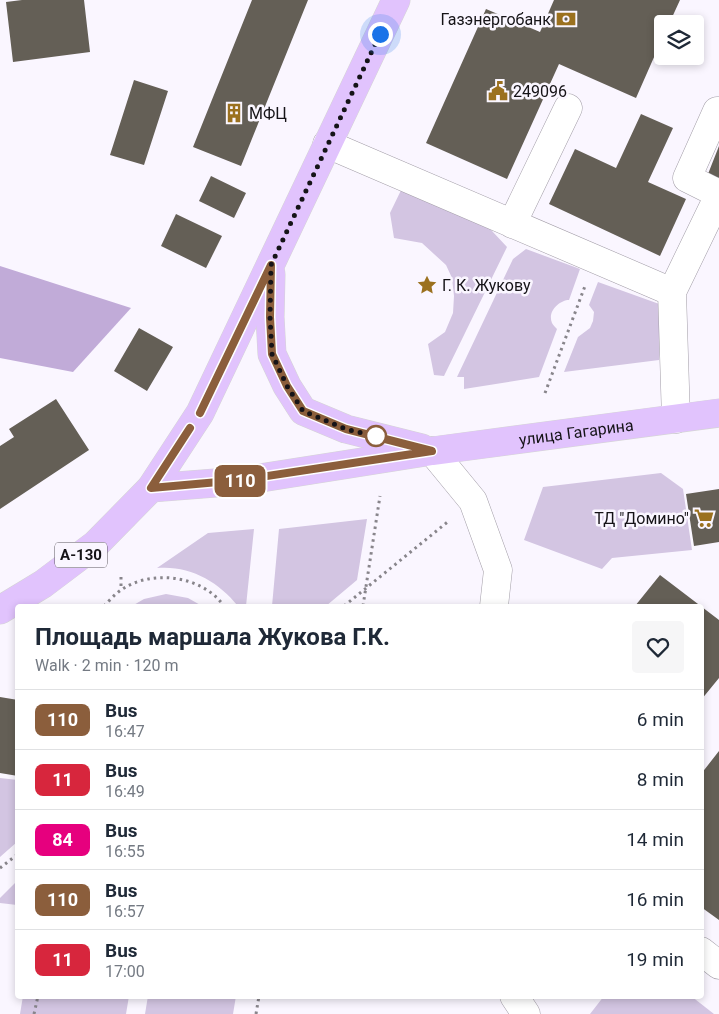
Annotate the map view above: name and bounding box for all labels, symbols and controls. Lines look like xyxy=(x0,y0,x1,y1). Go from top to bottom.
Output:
bank icon: Газэнергобанк xyxy=(555,8,577,30)
place label: Газэнергобанк xyxy=(441,10,551,29)
map controls xyxy=(654,15,704,65)
button: layers xyxy=(654,15,704,65)
your location xyxy=(368,22,393,47)
public building icon: 249096 xyxy=(487,80,509,102)
place label: 249096 xyxy=(513,82,567,101)
building icon: МФЦ xyxy=(223,102,245,124)
place label: МФЦ xyxy=(249,104,287,123)
place icon: Г. К. Жукову xyxy=(416,274,438,296)
place label: Г. К. Жукову xyxy=(442,276,531,295)
street label: улица Гагарина xyxy=(518,415,635,449)
unlabelled marker xyxy=(365,425,387,447)
line badge: 110 xyxy=(211,465,269,497)
text: 110 xyxy=(225,470,255,491)
supermarket icon: ТД "Домино" xyxy=(693,507,715,529)
place label: ТД "Домино" xyxy=(594,509,689,528)
road number: А-130 xyxy=(55,542,107,568)
button: heart xyxy=(632,621,684,673)
text: Площадь маршала Жукова Г.К. xyxy=(35,623,390,651)
text: Walk · 2 min · 120 m xyxy=(35,656,179,675)
text: Bus xyxy=(105,699,138,722)
text: 6 min xyxy=(637,708,684,731)
text: 110 xyxy=(47,709,78,730)
text: 16:47 xyxy=(105,722,145,741)
text: Bus xyxy=(105,759,138,782)
text: 8 min xyxy=(637,768,684,791)
text: 11 xyxy=(52,769,73,790)
text: 16:49 xyxy=(105,782,145,801)
text: Bus xyxy=(105,819,138,842)
text: 14 min xyxy=(626,828,684,851)
text: 84 xyxy=(52,829,73,850)
text: 16:55 xyxy=(105,842,145,861)
text: Bus xyxy=(105,879,138,902)
text: 16 min xyxy=(626,888,684,911)
text: 110 xyxy=(47,889,78,910)
text: 16:57 xyxy=(105,902,145,921)
text: Bus xyxy=(105,939,138,962)
text: 19 min xyxy=(626,948,684,971)
text: 11 xyxy=(52,949,73,970)
text: 17:00 xyxy=(105,962,145,981)

